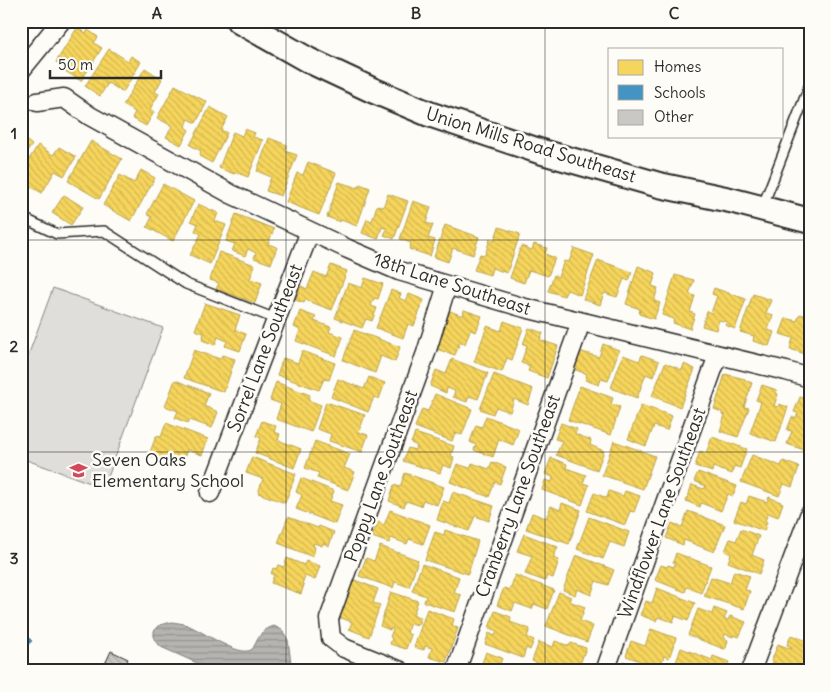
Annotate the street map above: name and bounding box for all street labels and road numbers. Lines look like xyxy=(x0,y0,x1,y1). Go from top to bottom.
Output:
street label: Union Mills Road Southeast xyxy=(423,102,639,187)
street label: 18th Lane Southeast xyxy=(371,247,534,320)
street label: Sorrel Lane Southeast xyxy=(222,261,307,435)
street label: Poppy Lane Southeast xyxy=(339,387,422,565)
street label: Cranberry Lane Southeast xyxy=(470,391,565,600)
street label: Windflower Lane Southeast xyxy=(613,404,710,621)

